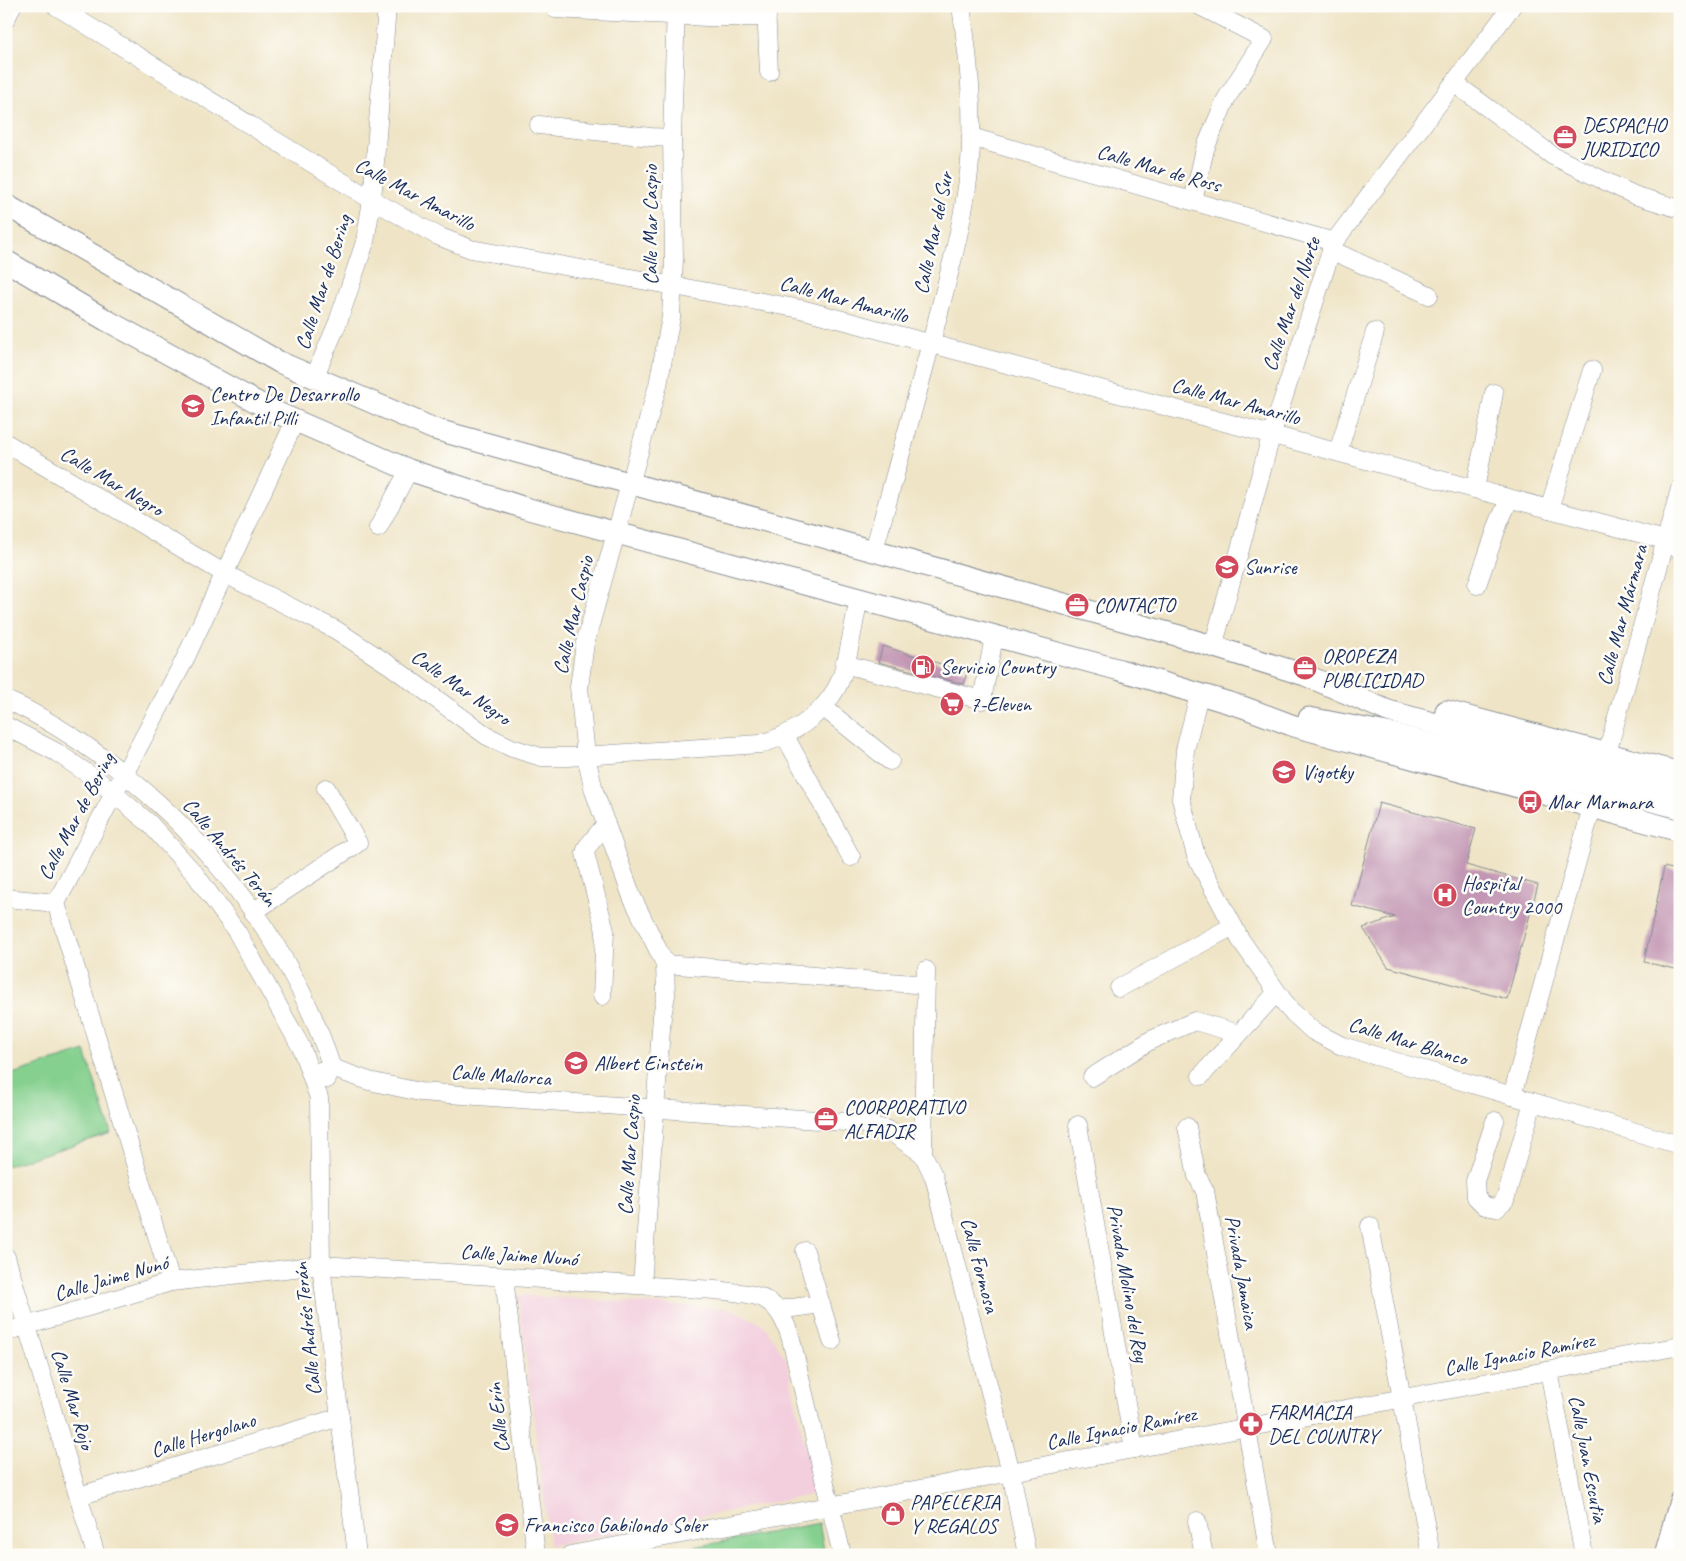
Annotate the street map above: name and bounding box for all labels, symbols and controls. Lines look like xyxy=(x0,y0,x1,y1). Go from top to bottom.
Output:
place label: DESPACHO JURIDICO xyxy=(1581,112,1669,162)
office icon: DESPACHO JURIDICO xyxy=(1552,124,1578,150)
street label: Calle Mar de Ross xyxy=(1094,138,1226,199)
street label: Calle Mar Amarillo xyxy=(351,152,481,237)
street label: Calle Mar Caspio xyxy=(637,163,663,285)
street label: Calle Mar del Sur xyxy=(907,168,959,296)
street label: Calle Mar de Bering xyxy=(289,210,358,353)
street label: Calle Mar del Norte xyxy=(1256,233,1326,374)
street label: Calle Mar Amarillo xyxy=(777,269,913,329)
street label: Calle Mar Amarillo xyxy=(1169,371,1305,431)
place label: Centro De Desarrollo Infantil Pilli xyxy=(210,381,360,431)
school or university icon: Centro De Desarrollo Infantil Pilli xyxy=(180,393,206,419)
street label: Calle Mar Negro xyxy=(56,440,170,523)
street label: Calle Mar Mármara xyxy=(1591,540,1654,688)
street label: Calle Mar Caspio xyxy=(547,552,600,676)
school or university icon: Sunrise xyxy=(1214,554,1240,580)
place label: Sunrise xyxy=(1244,554,1298,580)
office icon: CONTACTO xyxy=(1064,592,1090,618)
place label: CONTACTO xyxy=(1094,592,1177,618)
street label: Calle Mar Negro xyxy=(406,643,518,732)
place label: OROPEZA PUBLICIDAD xyxy=(1322,643,1425,693)
fuel station icon: Servicio Country xyxy=(910,654,936,680)
place label: Servicio Country xyxy=(940,654,1057,680)
office icon: OROPEZA PUBLICIDAD xyxy=(1292,655,1318,681)
supermarket icon: 7-Eleven xyxy=(939,691,965,717)
place label: 7-Eleven xyxy=(970,691,1033,717)
street label: Calle Mar de Bering xyxy=(31,746,121,884)
school or university icon: Vigotky xyxy=(1271,759,1297,785)
place label: Vigotky xyxy=(1302,759,1355,785)
bus stop icon: Mar Marmara xyxy=(1517,789,1543,815)
place label: Mar Marmara xyxy=(1548,789,1655,815)
street label: Calle Andrés Terán xyxy=(177,792,283,912)
place label: Hospital Country 2000 xyxy=(1462,870,1563,920)
hospital icon: Hospital Country 2000 xyxy=(1432,882,1458,908)
street label: Calle Mar Blanco xyxy=(1346,1011,1473,1072)
school or university icon: Albert Einstein xyxy=(563,1050,589,1076)
place label: Albert Einstein xyxy=(594,1050,703,1076)
street label: Calle Mallorca xyxy=(450,1059,553,1092)
street label: Calle Mar Caspio xyxy=(612,1093,646,1216)
place label: COORPORATIVO ALFADIR xyxy=(844,1094,967,1144)
office icon: COORPORATIVO ALFADIR xyxy=(813,1106,839,1132)
street label: Privada Molino del Rey xyxy=(1101,1202,1155,1366)
street label: Privada Jamaica xyxy=(1219,1213,1265,1333)
street label: Calle Formosa xyxy=(955,1215,1006,1317)
street label: Calle Jaime Nunó xyxy=(460,1238,581,1272)
street label: Calle Jaime Nunó xyxy=(51,1249,173,1307)
street label: Calle Andrés Terán xyxy=(287,1261,327,1397)
street label: Calle Ignacio Ramírez xyxy=(1442,1326,1599,1381)
street label: Calle Mar Rojo xyxy=(45,1346,101,1455)
street label: Calle Erín xyxy=(481,1381,515,1454)
street label: Calle Juan Escutia xyxy=(1563,1393,1613,1527)
place label: FARMACIA DEL COUNTRY xyxy=(1268,1399,1383,1449)
street label: Calle Ignacio Ramírez xyxy=(1044,1400,1201,1455)
street label: Calle Hergolano xyxy=(148,1406,260,1463)
pharmacy icon: FARMACIA DEL COUNTRY xyxy=(1238,1411,1264,1437)
place label: PAPELERIA Y REGALOS xyxy=(910,1489,1001,1539)
shop icon: PAPELERIA Y REGALOS xyxy=(880,1501,906,1527)
school or university icon: Francisco Gabilondo Soler xyxy=(494,1512,520,1538)
place label: Francisco Gabilondo Soler xyxy=(524,1512,709,1538)

